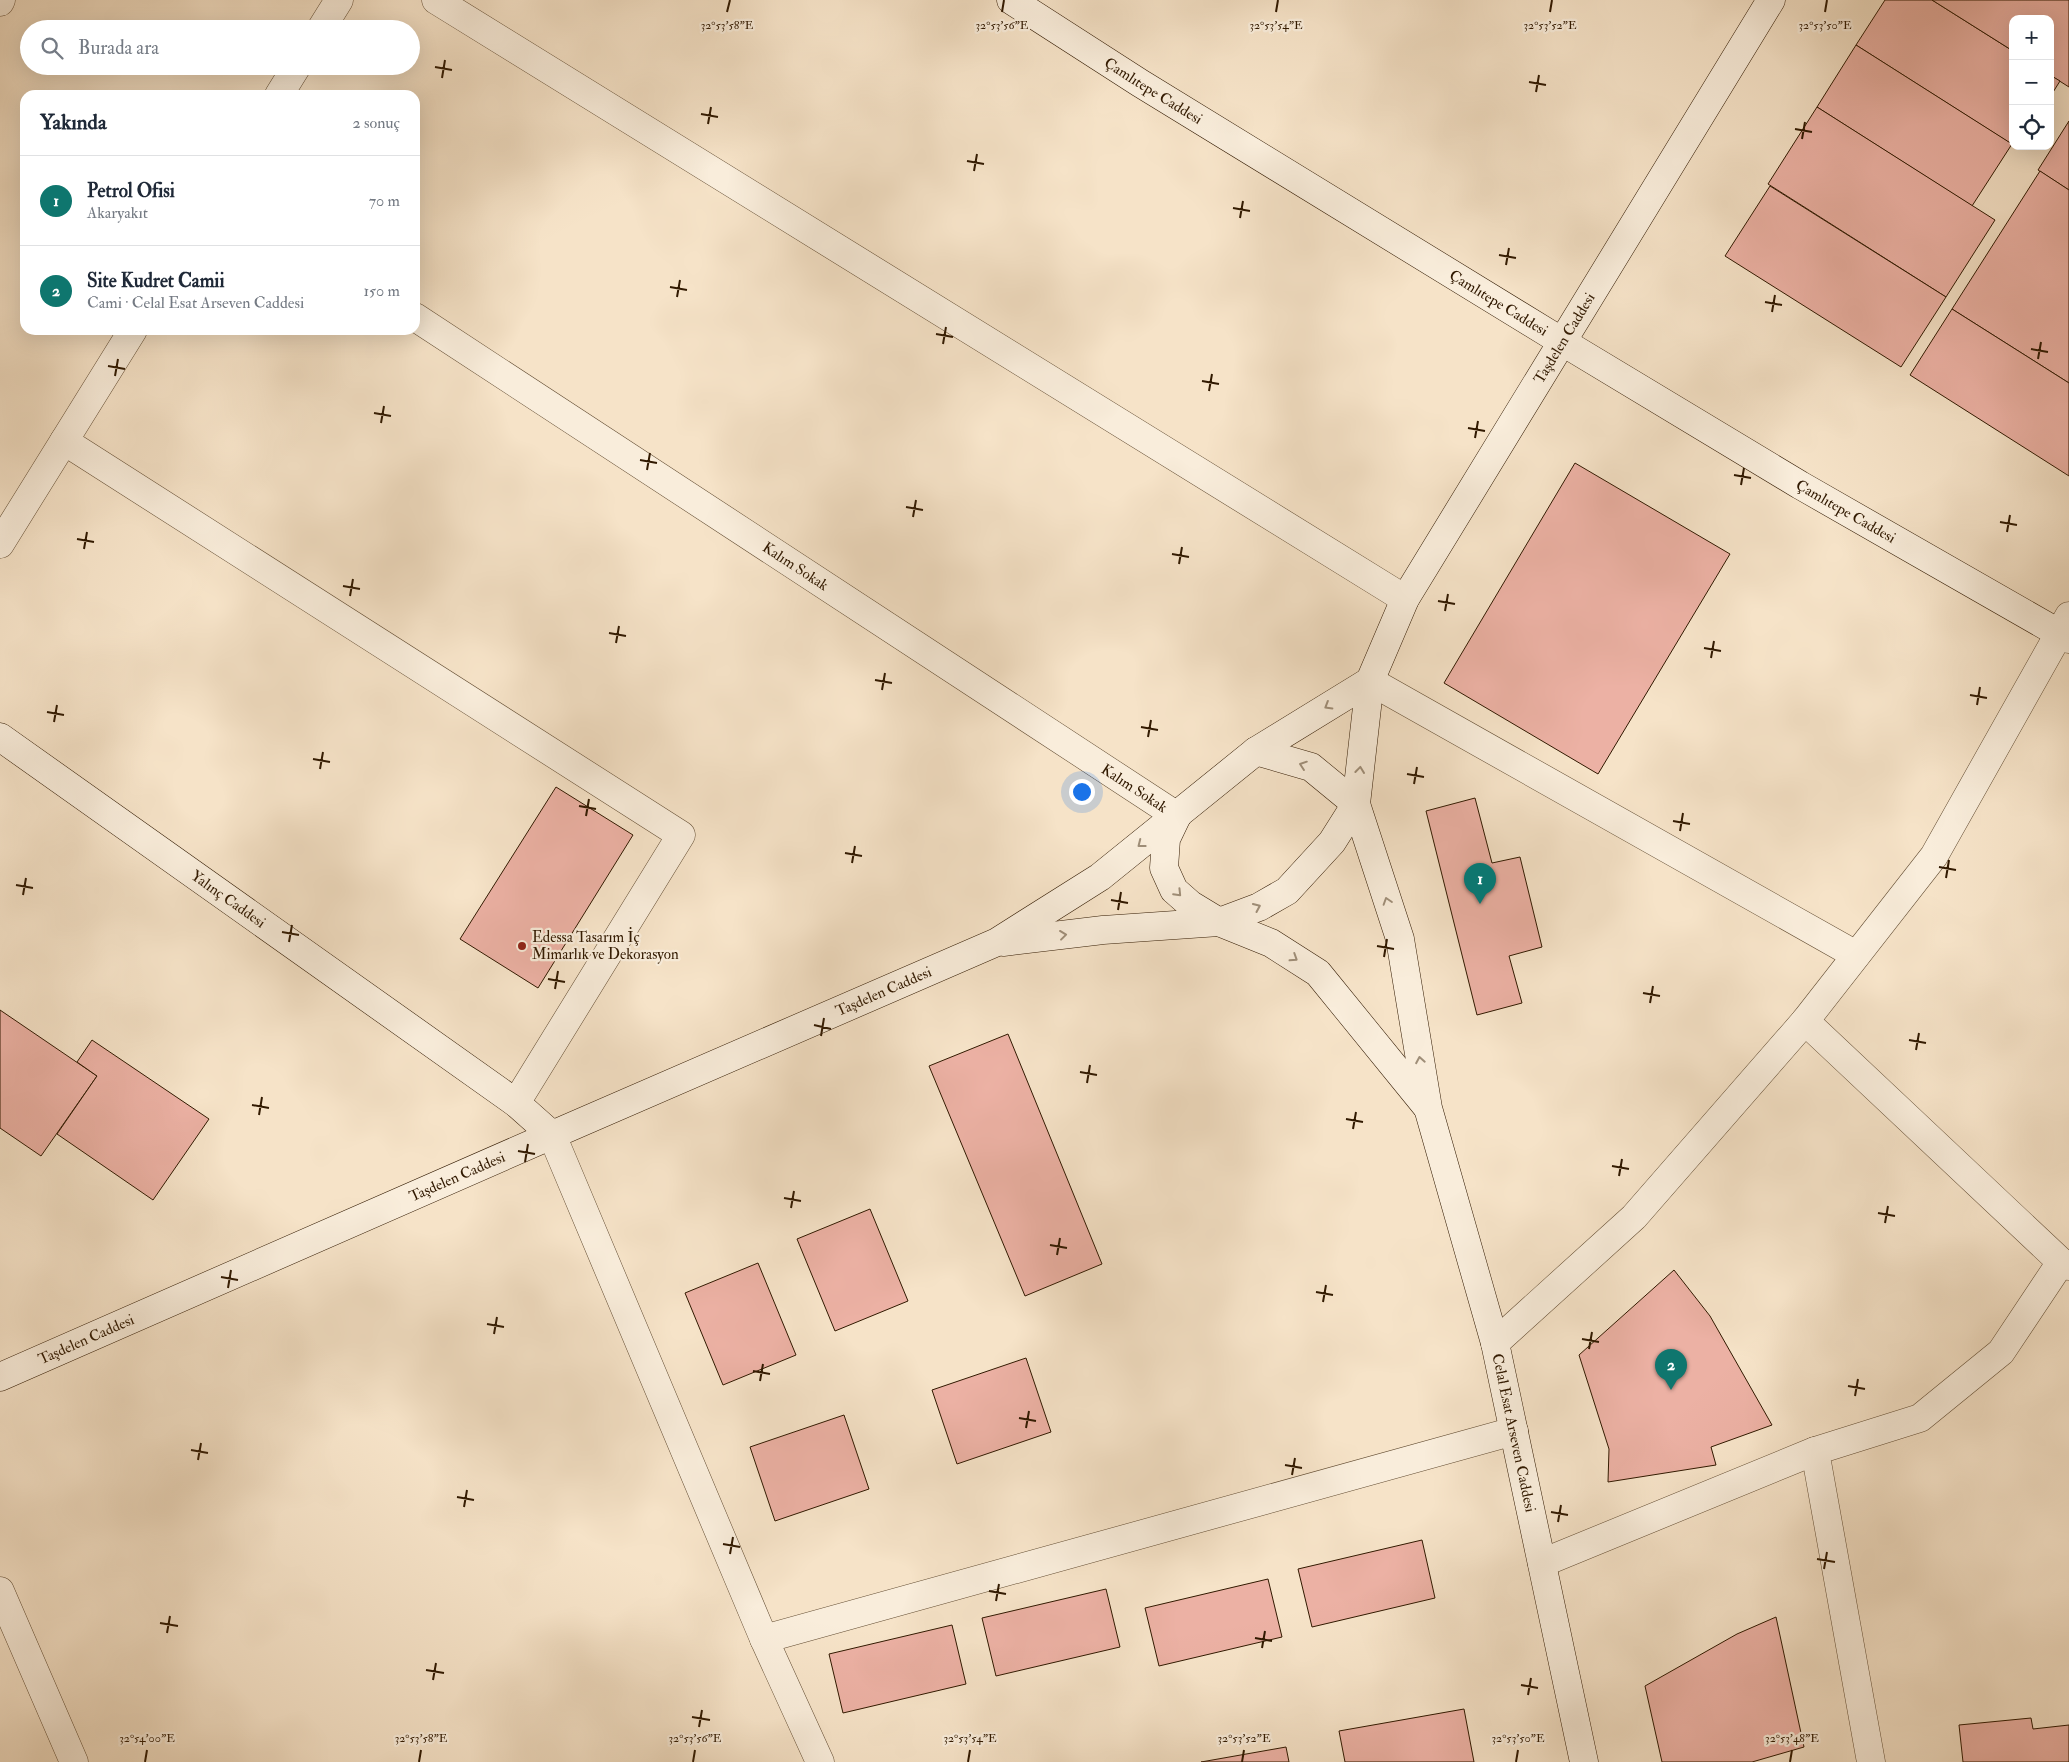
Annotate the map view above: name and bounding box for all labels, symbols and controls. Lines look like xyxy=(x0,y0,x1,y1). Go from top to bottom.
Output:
map controls xyxy=(2009,15,2054,150)
button: + xyxy=(2009,15,2054,60)
text: 32°53'58"E xyxy=(701,18,754,33)
text: 32°53'56"E xyxy=(975,18,1029,33)
text: 32°53'54"E xyxy=(1249,18,1303,33)
text: 32°53'52"E xyxy=(1523,18,1577,33)
text: 32°53'50"E xyxy=(1798,18,1852,33)
search box xyxy=(20,20,420,75)
icon: search xyxy=(38,34,66,62)
text: Burada ara xyxy=(78,36,159,60)
street label: Çamlıtepe Caddesi xyxy=(1101,54,1206,129)
button: − xyxy=(2009,60,2054,105)
button: locate xyxy=(2009,105,2054,150)
text: Yakında xyxy=(40,109,107,136)
text: 2 sonuç xyxy=(352,113,400,133)
text: Petrol Ofisi xyxy=(87,179,175,203)
text: 1 xyxy=(53,191,59,211)
text: 70 m xyxy=(369,191,400,211)
text: Akaryakıt xyxy=(87,203,148,223)
street label: Çamlıtepe Caddesi xyxy=(1446,266,1551,341)
text: Site Kudret Camii xyxy=(87,269,224,293)
text: 2 xyxy=(52,281,60,301)
text: 150 m xyxy=(363,281,400,301)
street label: Taşdelen Caddesi xyxy=(1530,290,1600,387)
text: Cami · Celal Esat Arseven Caddesi xyxy=(87,293,304,313)
street label: Çamlıtepe Caddesi xyxy=(1792,476,1899,548)
street label: Kalım Sokak xyxy=(759,538,832,595)
one-way arrow xyxy=(1324,699,1333,709)
street label: Kalım Sokak xyxy=(1097,760,1171,817)
one-way arrow xyxy=(1299,761,1308,771)
one-way arrow xyxy=(1354,766,1365,774)
your location xyxy=(1069,779,1095,805)
one-way arrow xyxy=(1138,838,1147,847)
pin: 1 xyxy=(1464,863,1496,904)
street label: Yalınç Caddesi xyxy=(187,866,269,932)
one-way arrow xyxy=(1172,887,1181,896)
one-way arrow xyxy=(1383,898,1393,906)
one-way arrow xyxy=(1251,904,1260,914)
place label: Edessa Tasarım İç Mimarlık ve Dekorasyon xyxy=(532,927,679,964)
one-way arrow xyxy=(1059,930,1067,941)
marker: Edessa Tasarım İç Mimarlık ve Dekorasyon xyxy=(516,940,528,952)
one-way arrow xyxy=(1289,952,1298,961)
street label: Taşdelen Caddesi xyxy=(833,963,935,1021)
one-way arrow xyxy=(1415,1056,1426,1064)
street label: Taşdelen Caddesi xyxy=(406,1148,508,1206)
street label: Taşdelen Caddesi xyxy=(35,1310,137,1369)
pin: 2 xyxy=(1655,1349,1687,1390)
street label: Celal Esat Arseven Caddesi xyxy=(1487,1352,1540,1514)
text: 32°54'00"E xyxy=(119,1731,175,1746)
text: 32°53'58"E xyxy=(395,1731,448,1746)
text: 32°53'56"E xyxy=(668,1731,722,1746)
text: 32°53'54"E xyxy=(943,1731,997,1746)
text: 32°53'52"E xyxy=(1217,1731,1271,1746)
text: 32°53'50"E xyxy=(1491,1731,1545,1746)
text: 32°53'48"E xyxy=(1765,1731,1819,1746)

